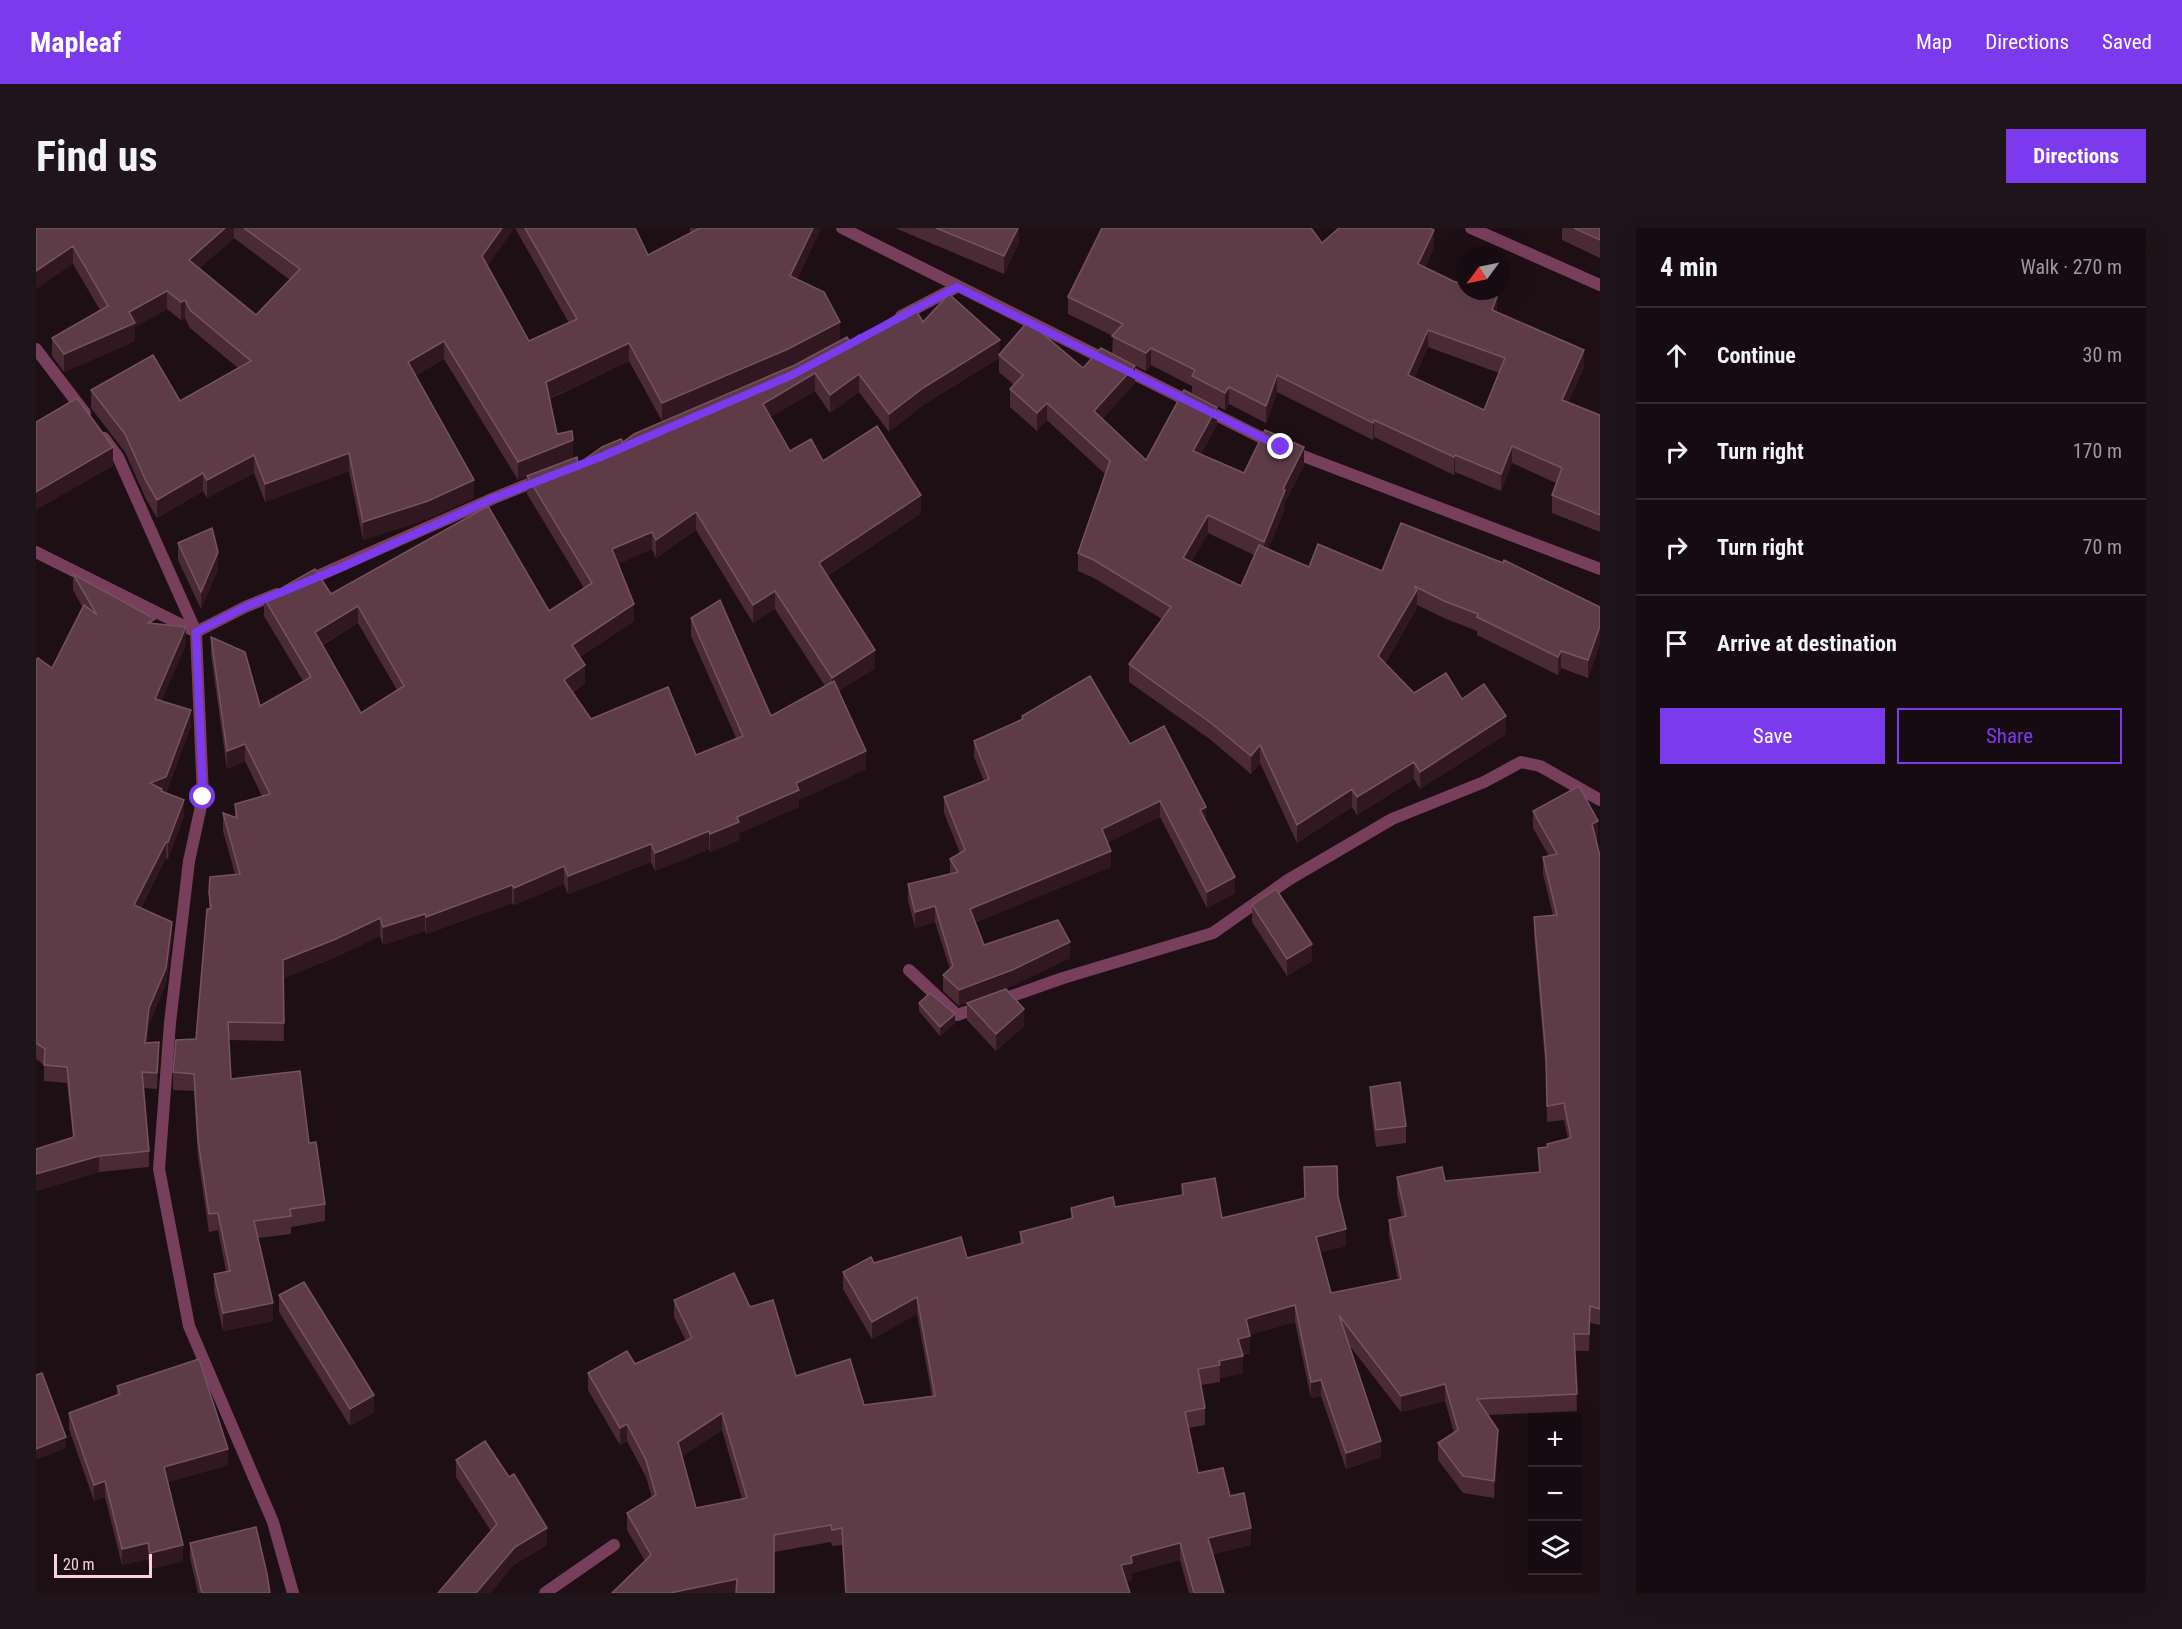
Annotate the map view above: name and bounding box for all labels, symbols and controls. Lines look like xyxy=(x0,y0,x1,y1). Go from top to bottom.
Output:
text: Mapleaf xyxy=(30,26,121,59)
text: Map xyxy=(1916,30,1952,54)
text: Directions xyxy=(1985,30,2069,54)
text: Saved xyxy=(2102,30,2152,54)
button: Directions xyxy=(2006,129,2146,183)
text: Find us xyxy=(36,132,157,181)
north arrow xyxy=(1456,246,1510,300)
text: 4 min xyxy=(1660,252,1718,282)
text: Walk · 270 m xyxy=(2021,255,2122,279)
icon: ahead xyxy=(1660,339,1693,372)
text: Continue xyxy=(1717,343,1796,368)
text: 30 m xyxy=(2083,343,2122,367)
route end xyxy=(1267,433,1293,459)
icon: right xyxy=(1660,435,1693,468)
text: Turn right xyxy=(1717,439,1804,464)
text: 170 m xyxy=(2073,439,2122,463)
icon: right xyxy=(1660,531,1693,564)
text: Turn right xyxy=(1717,535,1804,560)
text: 70 m xyxy=(2083,535,2122,559)
icon: arrive xyxy=(1660,627,1693,660)
text: Arrive at destination xyxy=(1717,631,1897,656)
button: Save xyxy=(1660,708,1885,764)
button: Share xyxy=(1897,708,2122,764)
route start xyxy=(189,783,215,809)
map controls xyxy=(1528,1413,1582,1575)
button: + xyxy=(1528,1413,1582,1467)
button: − xyxy=(1528,1467,1582,1521)
button: layers xyxy=(1528,1521,1582,1575)
scale bar xyxy=(54,1551,152,1578)
text: 20 m xyxy=(63,1555,95,1574)

